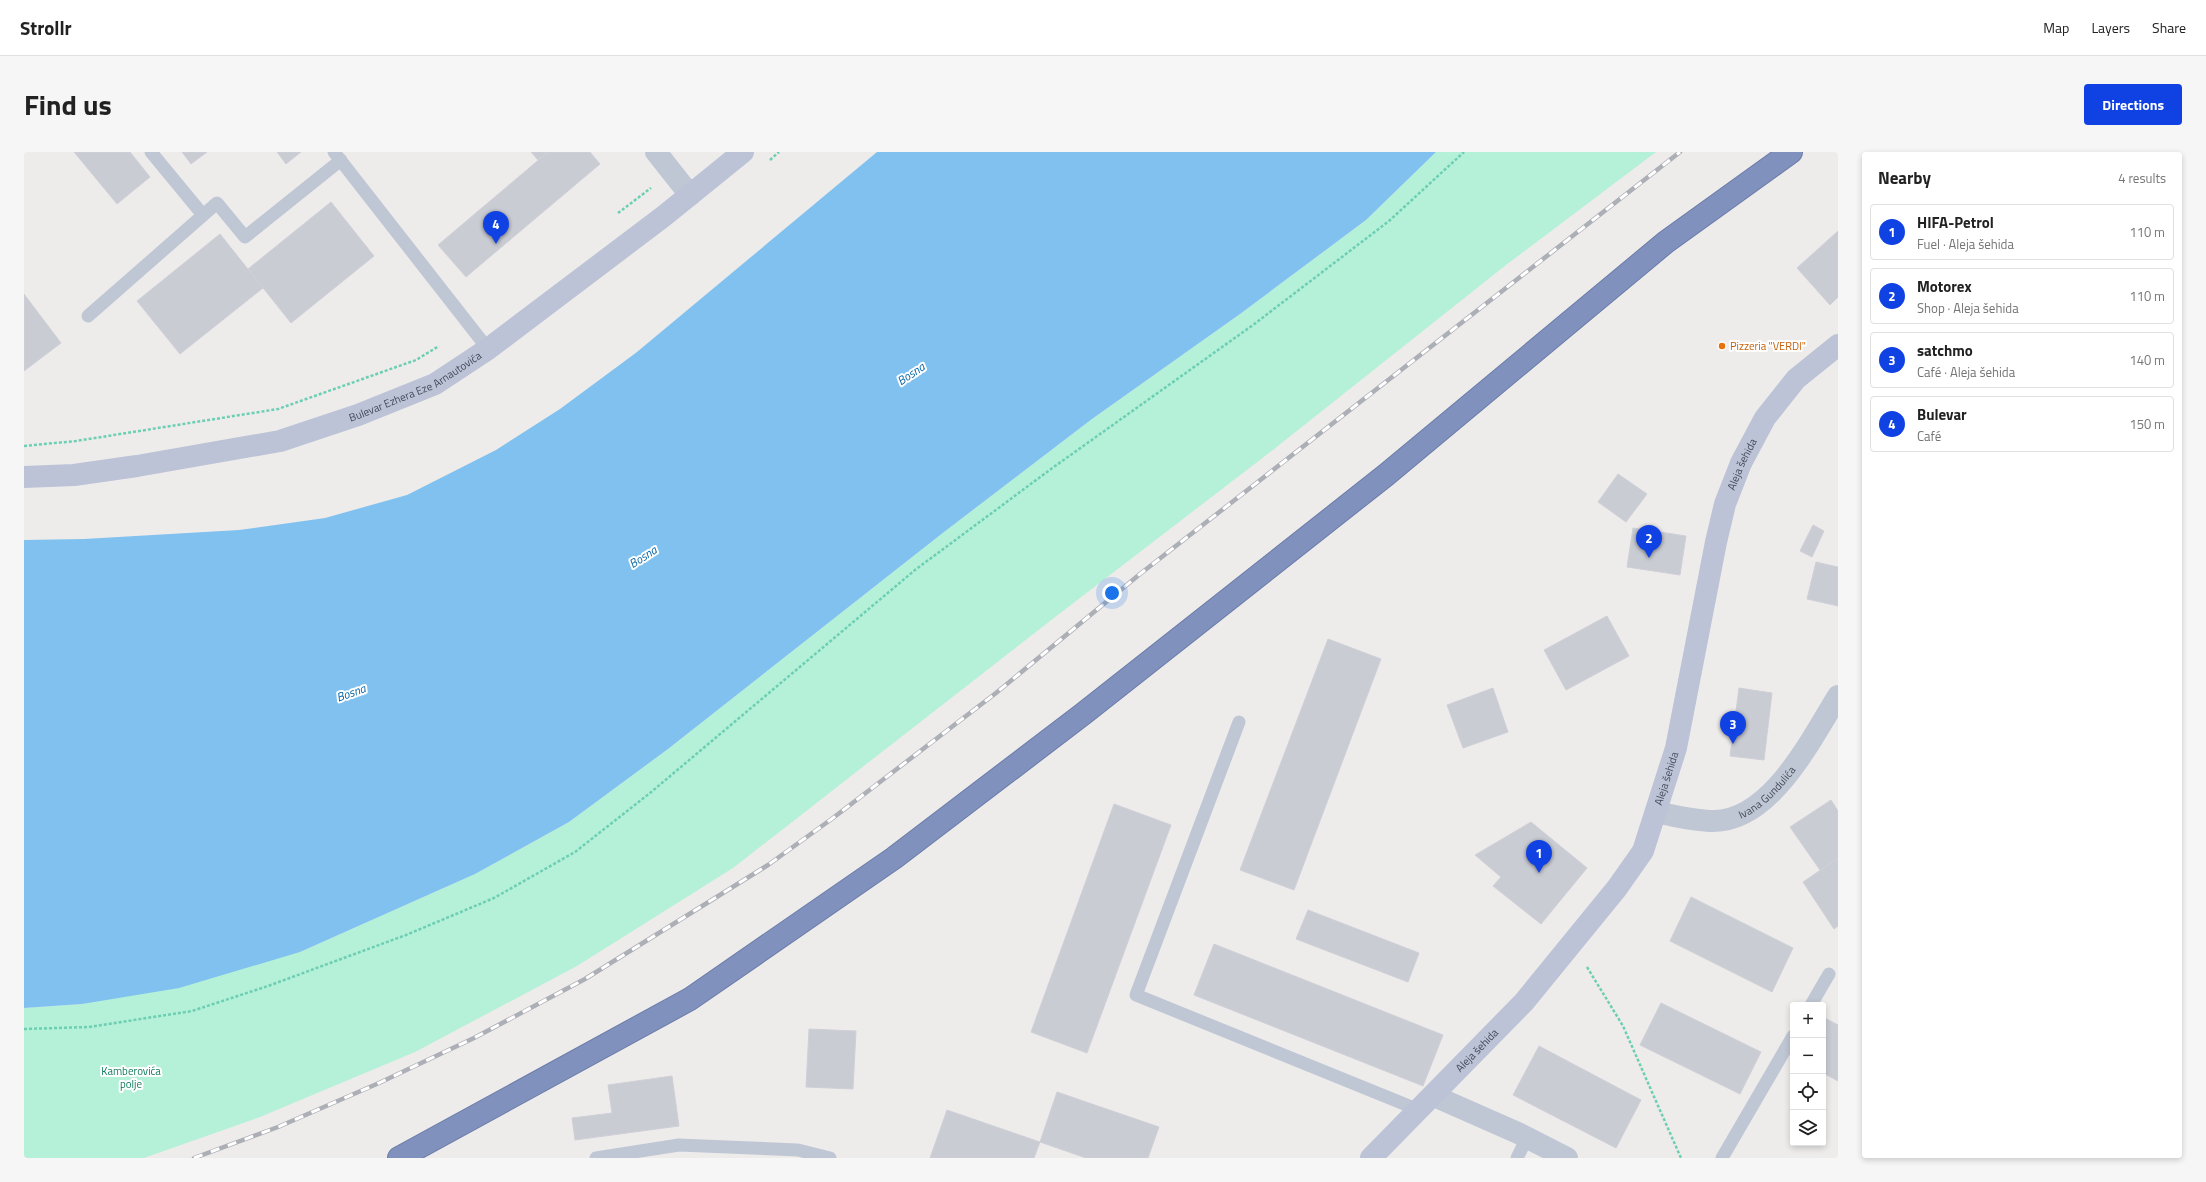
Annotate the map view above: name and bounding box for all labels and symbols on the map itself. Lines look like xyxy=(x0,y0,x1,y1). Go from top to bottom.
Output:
pin: 4 xyxy=(483,211,509,244)
place label: Pizzeria "VERDI" xyxy=(1730,338,1806,354)
marker: Pizzeria "VERDI" xyxy=(1717,341,1727,351)
street label: Bulevar Ezhera Eze Arnautovića xyxy=(347,347,485,426)
water label: Bosna xyxy=(893,357,929,390)
street label: Aleja šehida xyxy=(1723,435,1761,493)
pin: 2 xyxy=(1636,525,1662,558)
water label: Bosna xyxy=(625,540,661,573)
your location xyxy=(1102,583,1122,603)
water label: Bosna xyxy=(334,678,369,706)
pin: 3 xyxy=(1720,711,1746,744)
street label: Aleja šehida xyxy=(1650,749,1682,807)
street label: Ivana Gundulića xyxy=(1736,762,1799,823)
pin: 1 xyxy=(1526,840,1552,873)
street label: Aleja šehida xyxy=(1452,1024,1502,1076)
park label: Kamberovića polje xyxy=(101,1063,161,1092)

